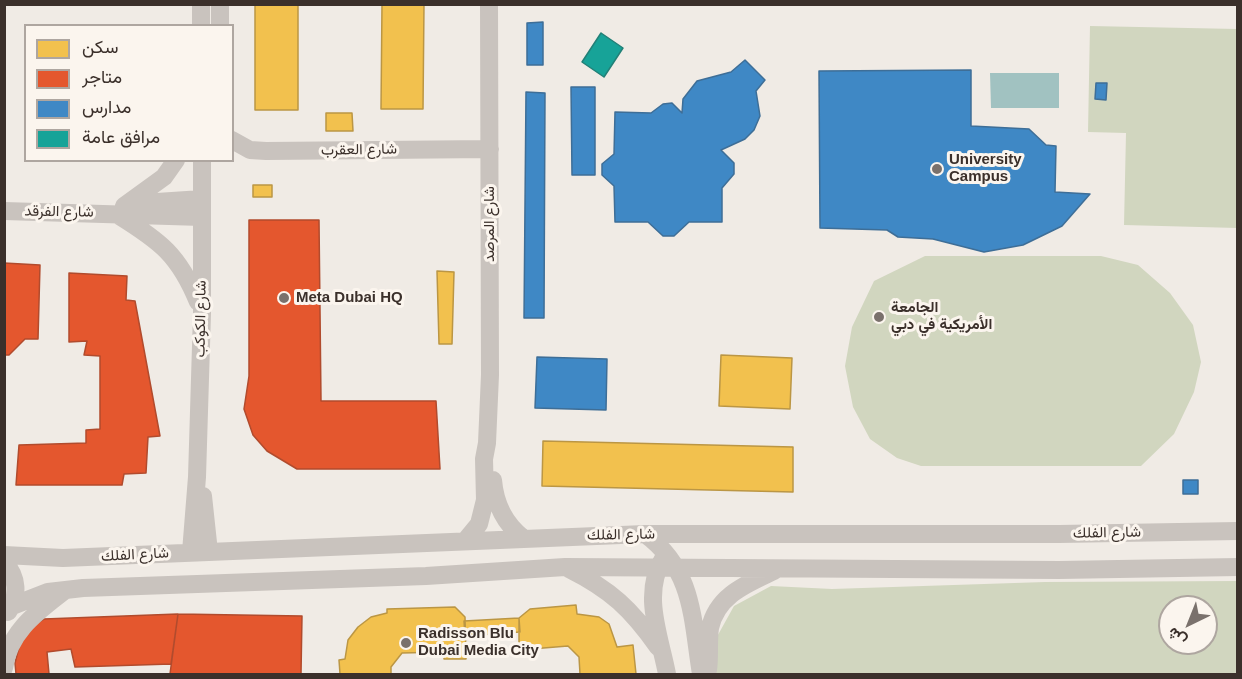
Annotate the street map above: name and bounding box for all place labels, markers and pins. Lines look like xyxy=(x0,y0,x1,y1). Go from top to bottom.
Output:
place label: University Campus xyxy=(949,151,1022,186)
marker: University Campus xyxy=(930,162,944,176)
place label: Meta Dubai HQ xyxy=(296,289,403,307)
marker: Meta Dubai HQ xyxy=(277,291,291,305)
place label: الجامعة الأمريكية في دبي xyxy=(891,299,992,334)
marker: الجامعة الأمريكية في دبي xyxy=(872,310,886,324)
place label: Radisson Blu Dubai Media City xyxy=(418,625,539,660)
marker: Radisson Blu Dubai Media City xyxy=(399,636,413,650)

